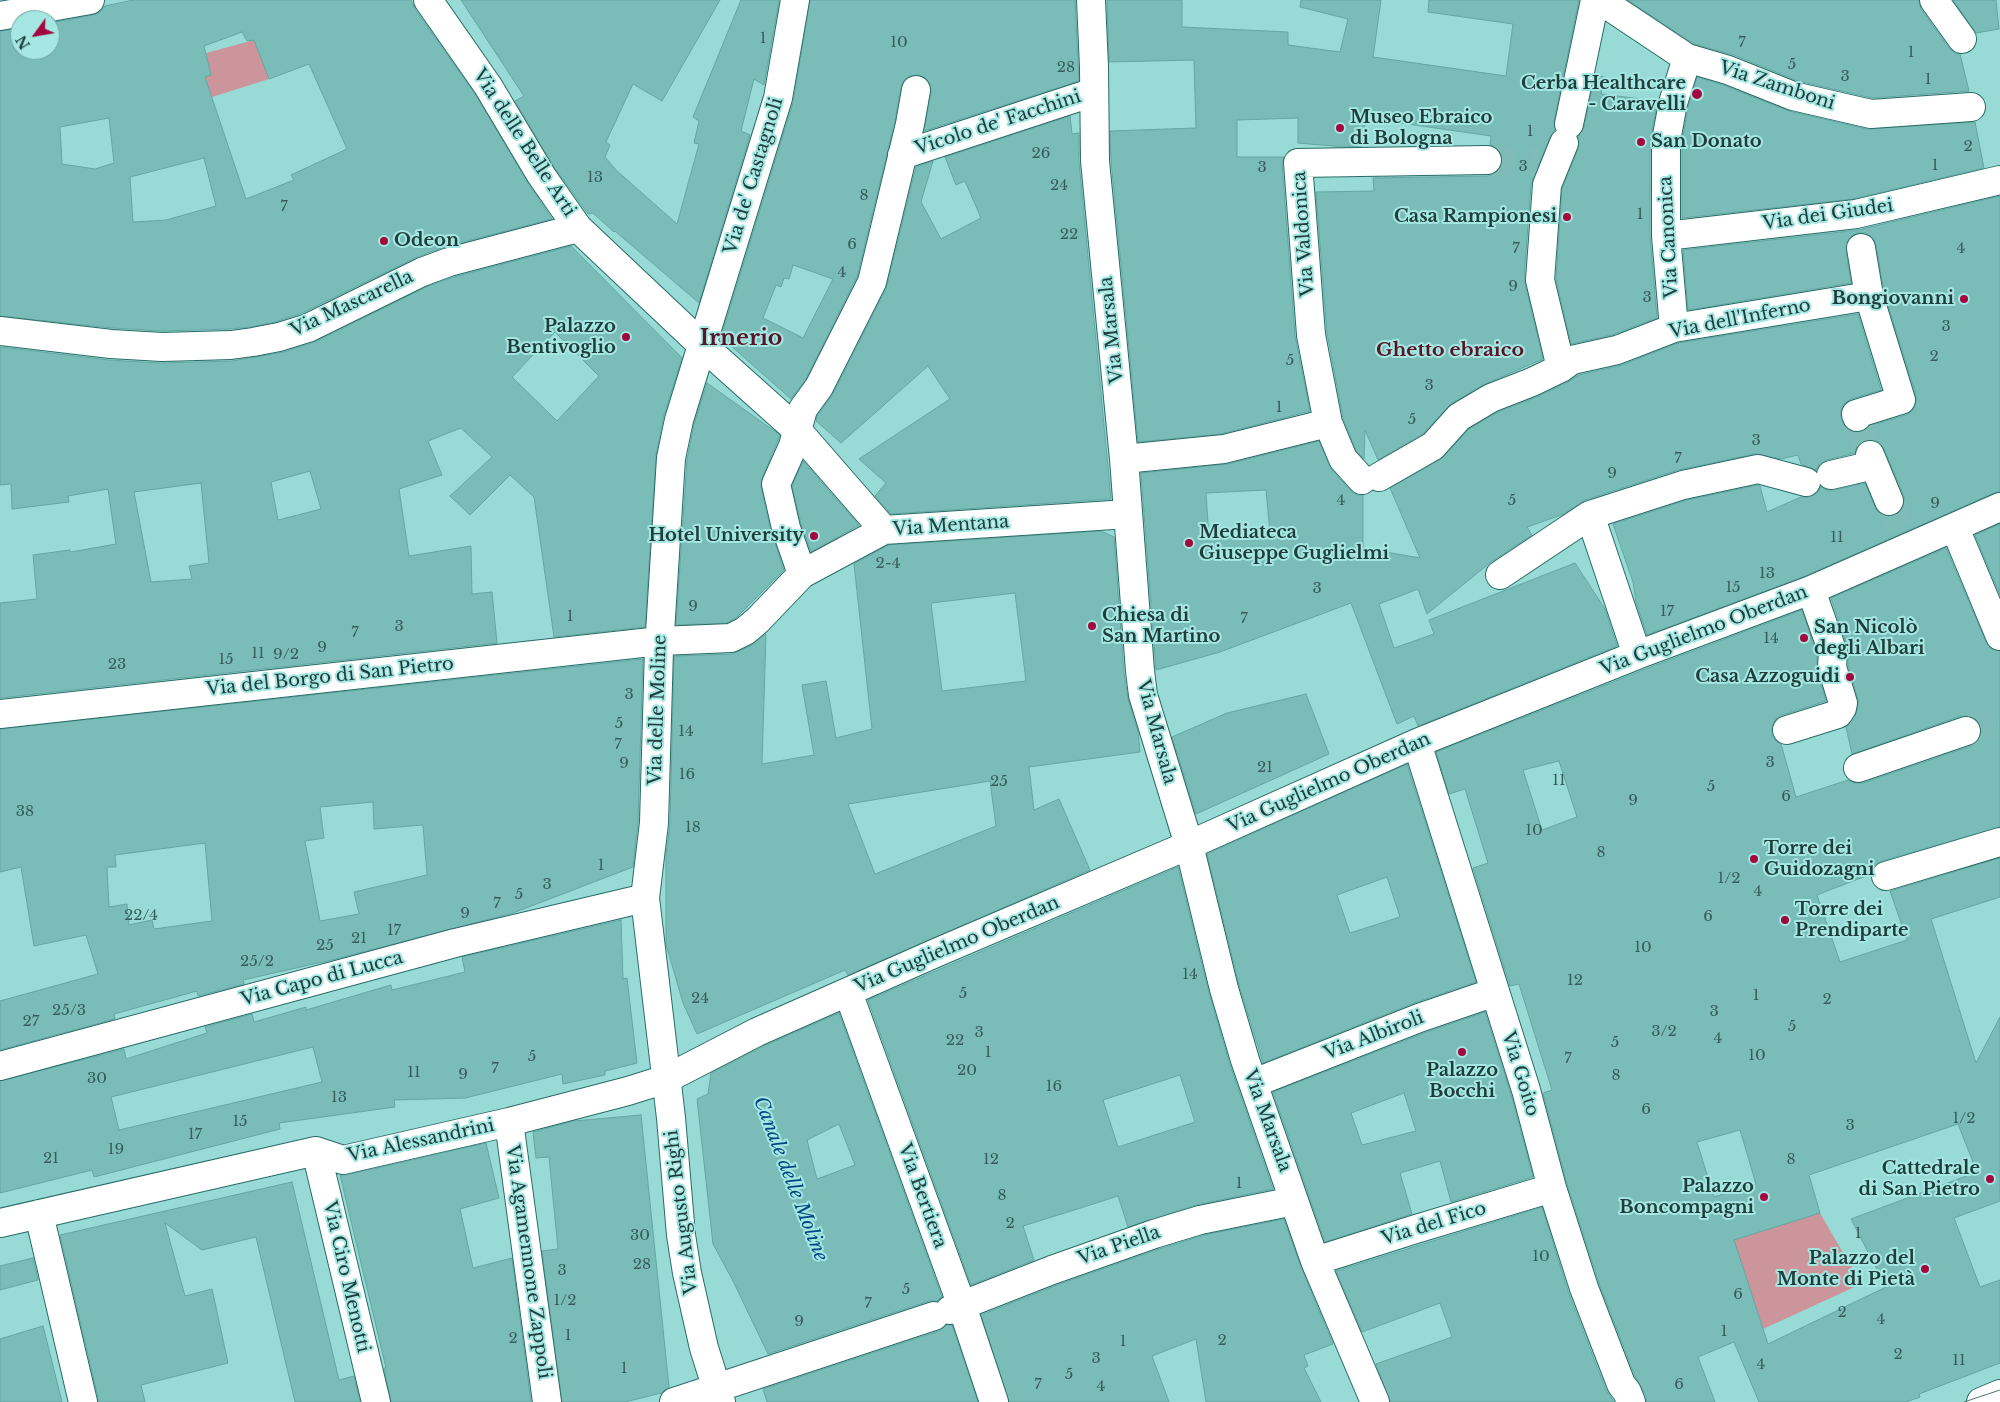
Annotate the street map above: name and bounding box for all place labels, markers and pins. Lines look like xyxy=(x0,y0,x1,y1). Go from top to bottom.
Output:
place label: Cerba Healthcare - Caravelli xyxy=(1521,73,1686,116)
marker: Cerba Healthcare - Caravelli xyxy=(1690,87,1704,101)
place label: Museo Ebraico di Bologna xyxy=(1350,107,1492,150)
marker: Museo Ebraico di Bologna xyxy=(1334,122,1346,134)
place label: San Donato xyxy=(1651,131,1762,153)
marker: San Donato xyxy=(1635,136,1647,148)
place label: Casa Rampionesi xyxy=(1394,206,1557,228)
marker: Casa Rampionesi xyxy=(1561,211,1573,223)
place label: Odeon xyxy=(394,230,459,252)
marker: Odeon xyxy=(378,235,390,247)
place label: Bongiovanni xyxy=(1832,288,1954,310)
marker: Bongiovanni xyxy=(1958,293,1970,305)
place label: Palazzo Bentivoglio xyxy=(506,316,616,358)
marker: Palazzo Bentivoglio xyxy=(620,331,632,343)
place label: Mediateca Giuseppe Guglielmi xyxy=(1199,522,1389,564)
place label: Hotel University xyxy=(648,525,804,547)
marker: Hotel University xyxy=(808,530,820,542)
marker: Mediateca Giuseppe Guglielmi xyxy=(1183,537,1195,549)
place label: Chiesa di San Martino xyxy=(1102,605,1220,648)
place label: San Nicolò degli Albari xyxy=(1814,617,1925,660)
marker: Chiesa di San Martino xyxy=(1086,620,1098,632)
marker: San Nicolò degli Albari xyxy=(1798,632,1810,644)
place label: Casa Azzoguidi xyxy=(1695,666,1840,688)
marker: Casa Azzoguidi xyxy=(1844,671,1856,683)
place label: Torre dei Guidozagni xyxy=(1764,838,1874,881)
marker: Torre dei Guidozagni xyxy=(1748,853,1760,865)
place label: Torre dei Prendiparte xyxy=(1795,899,1909,942)
marker: Torre dei Prendiparte xyxy=(1779,914,1791,926)
marker: Palazzo Bocchi xyxy=(1456,1046,1468,1058)
place label: Palazzo Bocchi xyxy=(1426,1060,1498,1102)
place label: Cattedrale di San Pietro xyxy=(1859,1158,1980,1200)
marker: Cattedrale di San Pietro xyxy=(1984,1173,1996,1185)
place label: Palazzo Boncompagni xyxy=(1619,1176,1754,1218)
marker: Palazzo Boncompagni xyxy=(1758,1191,1770,1203)
place label: Palazzo del Monte di Pietà xyxy=(1777,1248,1915,1290)
marker: Palazzo del Monte di Pietà xyxy=(1919,1263,1931,1275)

